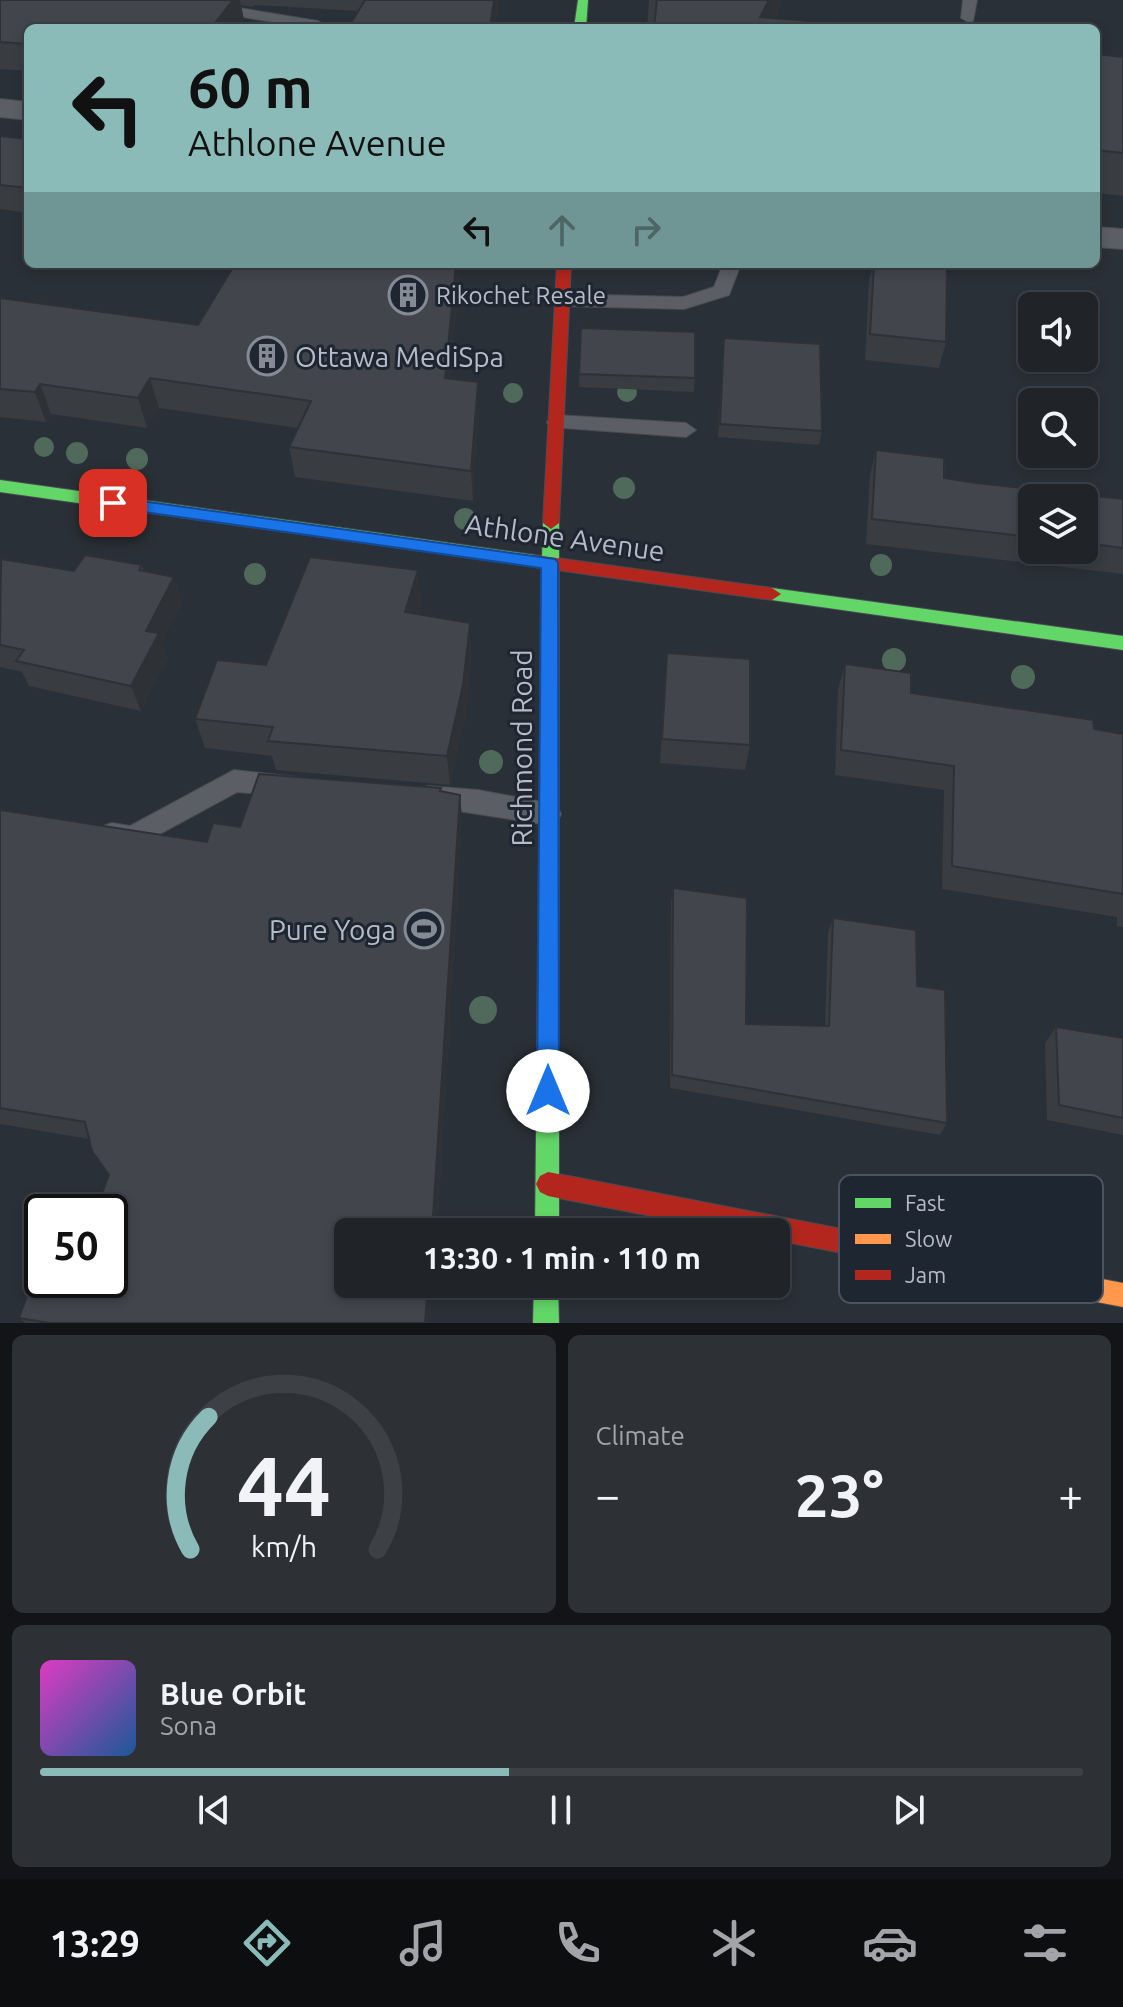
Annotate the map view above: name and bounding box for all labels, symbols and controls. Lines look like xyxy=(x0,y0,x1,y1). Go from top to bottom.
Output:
icon: left xyxy=(56,56,160,160)
text: 60 m xyxy=(188,56,313,119)
text: Athlone Avenue xyxy=(188,122,447,163)
icon: left xyxy=(456,208,500,252)
icon: ahead xyxy=(540,208,584,252)
icon: right xyxy=(624,208,668,252)
building icon: Rikochet Resale xyxy=(387,274,429,316)
place label: Rikochet Resale xyxy=(436,282,606,309)
map controls xyxy=(1018,292,1098,564)
button: sound xyxy=(1018,292,1098,372)
building icon: Ottawa MediSpa xyxy=(246,335,288,377)
place label: Ottawa MediSpa xyxy=(295,341,504,372)
button: search xyxy=(1018,388,1098,468)
pin xyxy=(79,469,147,537)
icon: arrive xyxy=(91,481,135,525)
button: layers xyxy=(1018,484,1098,564)
street label: Athlone Avenue xyxy=(463,508,667,566)
street label: Richmond Road xyxy=(506,649,537,847)
sports icon: Pure Yoga xyxy=(403,908,445,950)
place label: Pure Yoga xyxy=(269,914,396,945)
position arrow xyxy=(506,1049,590,1133)
legend xyxy=(839,1175,1103,1303)
text: Fast xyxy=(905,1190,946,1215)
speed limit sign: 50 xyxy=(24,1194,128,1298)
text: Slow xyxy=(905,1226,952,1251)
text: 13:30 · 1 min · 110 m xyxy=(423,1241,701,1275)
text: Jam xyxy=(905,1262,946,1287)
text: Climate xyxy=(596,1421,685,1450)
text: 44 xyxy=(237,1438,331,1532)
text: 23° xyxy=(795,1461,884,1528)
text: − xyxy=(596,1470,620,1519)
text: + xyxy=(1058,1470,1083,1519)
text: km/h xyxy=(251,1530,317,1562)
text: Blue Orbit xyxy=(160,1677,306,1711)
text: Sona xyxy=(160,1711,217,1740)
icon: previous xyxy=(192,1788,236,1832)
icon: pause xyxy=(539,1788,583,1832)
icon: next xyxy=(887,1788,931,1832)
icon: directions xyxy=(239,1915,295,1971)
icon: music xyxy=(395,1915,451,1971)
icon: phone xyxy=(550,1915,606,1971)
icon: climate xyxy=(706,1915,762,1971)
icon: car xyxy=(862,1915,918,1971)
icon: filters xyxy=(1017,1915,1073,1971)
text: 13:29 xyxy=(50,1923,140,1964)

